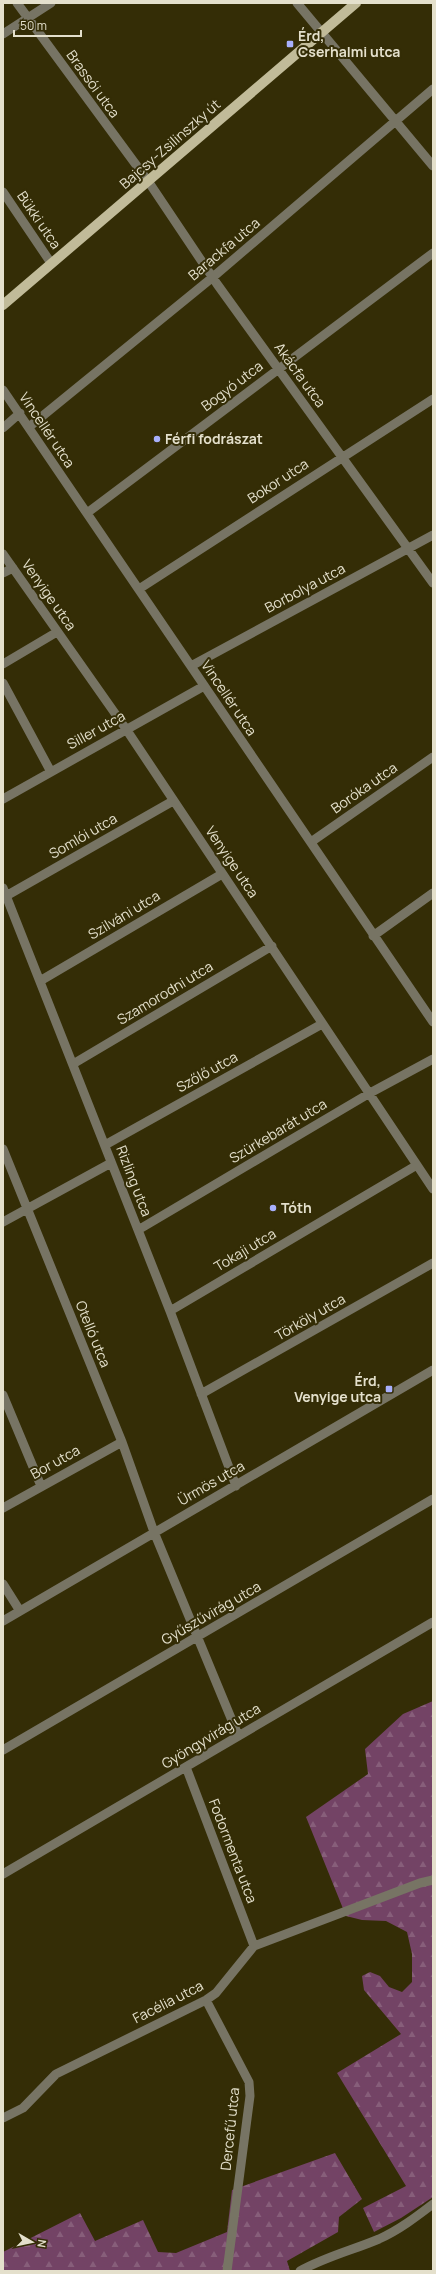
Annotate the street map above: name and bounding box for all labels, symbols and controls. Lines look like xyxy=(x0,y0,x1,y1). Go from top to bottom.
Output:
scale bar xyxy=(14,12,81,38)
text: 50 m xyxy=(20,17,47,34)
place label: Érd, Cserhalmi utca xyxy=(298,26,400,61)
marker: Érd, Cserhalmi utca xyxy=(285,39,295,49)
street label: Brassói utca xyxy=(62,46,124,121)
street label: Bajcsy-Zsilinszky út xyxy=(115,94,224,193)
street label: Bükki utca xyxy=(13,187,66,252)
street label: Barackfa utca xyxy=(184,213,264,284)
street label: Akácfa utca xyxy=(270,338,330,411)
street label: Bogyó utca xyxy=(197,356,266,415)
street label: Vincellér utca xyxy=(15,388,80,471)
place label: Férfi fodrászat xyxy=(165,429,263,448)
marker: Férfi fodrászat xyxy=(152,434,162,444)
street label: Bokor utca xyxy=(244,454,312,507)
street label: Venyige utca xyxy=(18,555,81,634)
street label: Borbolya utca xyxy=(261,558,348,617)
street label: Vincellér utca xyxy=(197,656,262,739)
street label: Siller utca xyxy=(63,706,128,753)
street label: Boróka utca xyxy=(327,758,401,817)
street label: Somlói utca xyxy=(45,808,120,863)
street label: Venyige utca xyxy=(201,822,263,901)
street label: Szilváni utca xyxy=(84,886,163,943)
street label: Szamorodni utca xyxy=(113,956,216,1029)
street label: Szőlő utca xyxy=(173,1047,241,1096)
street label: Szürkebarát utca xyxy=(225,1094,330,1167)
street label: Rizling utca xyxy=(112,1143,157,1219)
place label: Tóth xyxy=(281,1198,312,1217)
marker: Tóth xyxy=(268,1203,278,1213)
street label: Tokaji utca xyxy=(210,1224,279,1275)
street label: Törköly utca xyxy=(271,1289,348,1344)
street label: Otelló utca xyxy=(71,1298,115,1370)
place label: Érd, Venyige utca xyxy=(294,1371,381,1406)
marker: Érd, Venyige utca xyxy=(384,1384,394,1394)
street label: Bor utca xyxy=(27,1440,83,1483)
street label: Ürmös utca xyxy=(174,1456,248,1509)
street label: Gyűszűvirág utca xyxy=(158,1576,264,1649)
street label: Gyöngyvirág utca xyxy=(158,1698,264,1773)
street label: Fodormenta utca xyxy=(205,1796,262,1906)
street label: Facélia utca xyxy=(129,1976,206,2027)
street label: Dercefű utca xyxy=(216,2086,243,2171)
north arrow xyxy=(12,2222,52,2262)
text: N xyxy=(34,2239,50,2249)

